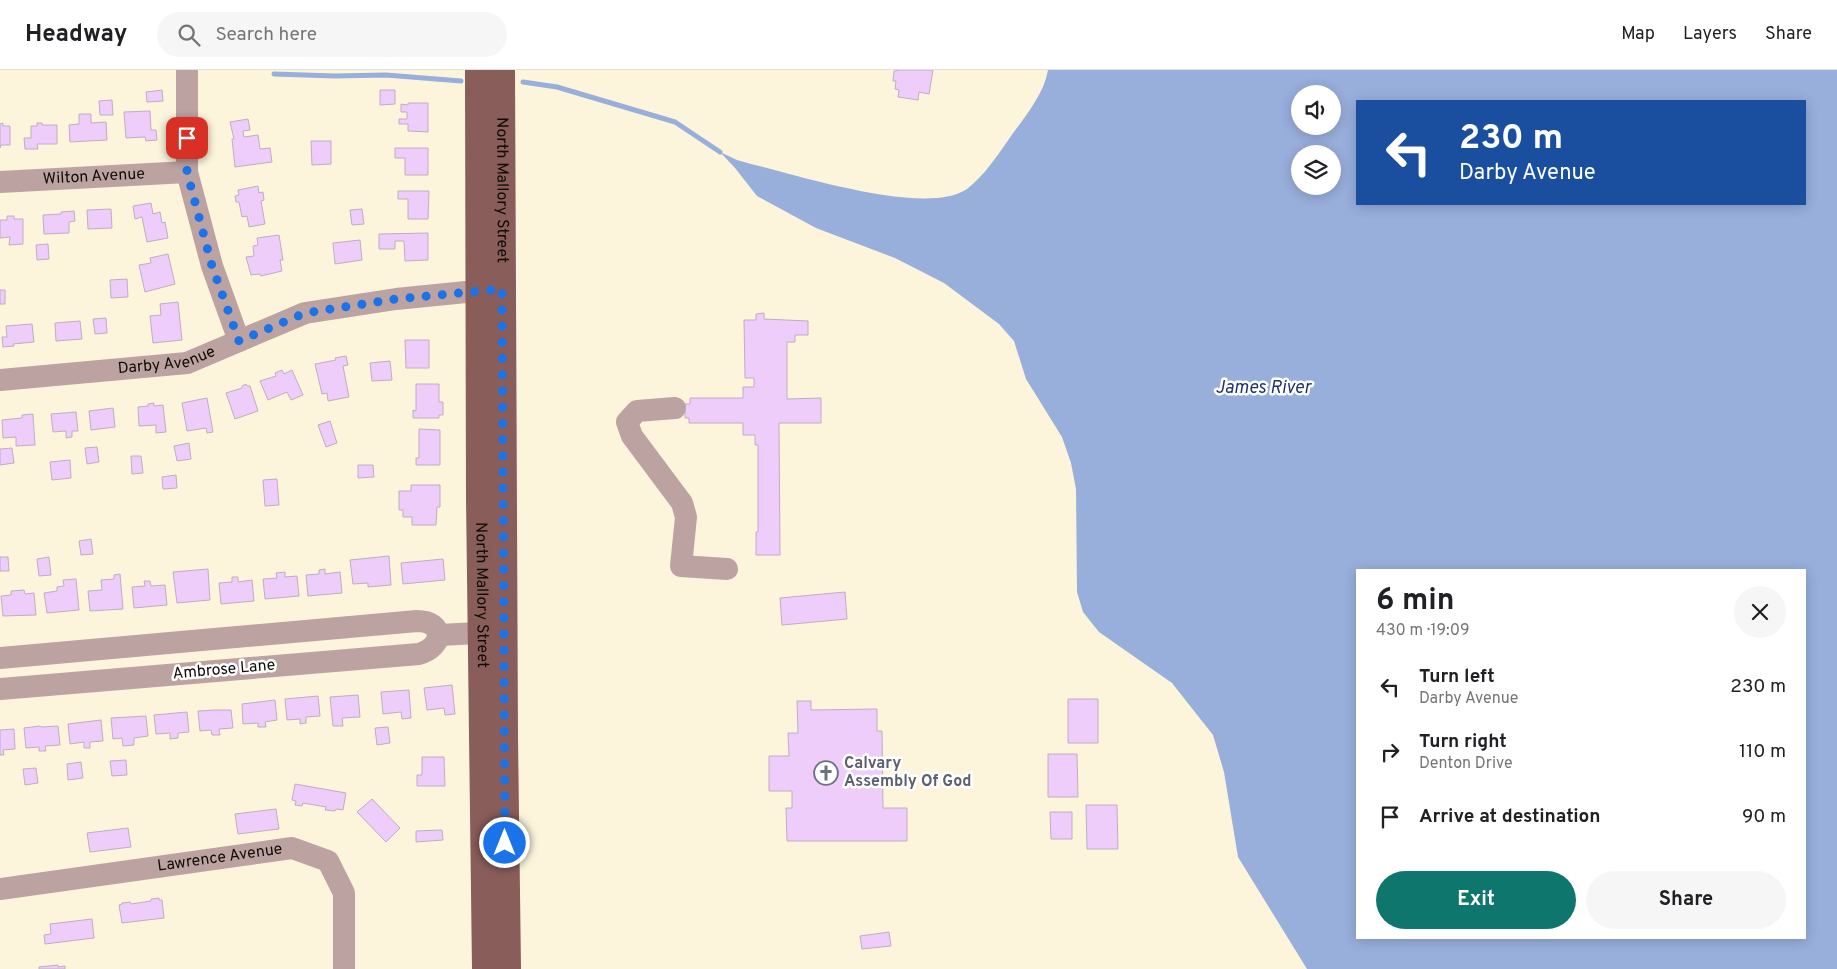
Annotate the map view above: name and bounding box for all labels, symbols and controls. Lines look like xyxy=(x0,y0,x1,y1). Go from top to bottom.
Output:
search box xyxy=(157,12,507,57)
text: Headway xyxy=(25,20,127,50)
icon: search xyxy=(175,21,203,49)
text: Search here xyxy=(215,23,317,47)
text: Map xyxy=(1621,23,1655,46)
text: Layers xyxy=(1683,23,1737,46)
text: Share xyxy=(1765,23,1812,46)
map controls xyxy=(1291,85,1341,195)
button: sound xyxy=(1291,85,1341,135)
pin xyxy=(166,117,208,159)
street label: North Mallory Street xyxy=(491,117,512,263)
text: 230 m xyxy=(1459,117,1563,161)
icon: left xyxy=(1376,120,1441,185)
icon: arrive xyxy=(173,124,201,152)
button: layers xyxy=(1291,145,1341,195)
text: Darby Avenue xyxy=(1459,160,1596,187)
street label: Wilton Avenue xyxy=(42,164,145,190)
street label: Darby Avenue xyxy=(117,342,218,379)
water label: James River xyxy=(1215,377,1313,400)
street label: North Mallory Street xyxy=(470,522,492,668)
text: 6 min xyxy=(1376,583,1454,620)
button: close xyxy=(1734,586,1786,638)
text: 430 m · 19:09 xyxy=(1376,621,1469,641)
street label: Ambrose Lane xyxy=(172,656,276,684)
text: Turn left xyxy=(1419,665,1495,689)
icon: left xyxy=(1376,673,1404,701)
text: 230 m xyxy=(1730,675,1786,699)
text: Darby Avenue xyxy=(1419,689,1518,709)
text: Turn right xyxy=(1419,730,1507,754)
icon: right xyxy=(1376,738,1404,766)
text: 110 m xyxy=(1739,740,1786,764)
place label: Calvary Assembly Of God xyxy=(844,754,972,792)
text: Denton Drive xyxy=(1419,754,1513,774)
church icon: Calvary Assembly Of God xyxy=(813,760,839,786)
icon: arrive xyxy=(1376,803,1404,831)
text: Arrive at destination xyxy=(1419,805,1600,829)
text: 90 m xyxy=(1742,805,1786,829)
position arrow xyxy=(478,816,530,868)
street label: Lawrence Avenue xyxy=(156,839,284,877)
button: Exit xyxy=(1376,871,1576,929)
button: Share xyxy=(1586,871,1786,929)

